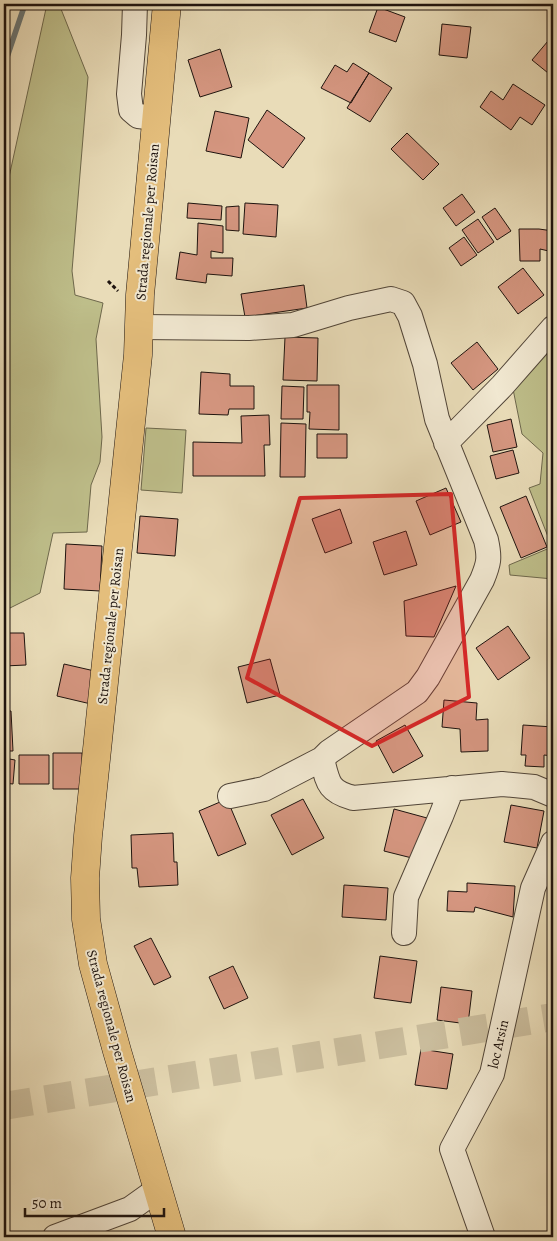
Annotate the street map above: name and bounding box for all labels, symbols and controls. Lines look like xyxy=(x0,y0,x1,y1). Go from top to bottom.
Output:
street label: Strada regionale per Roisan xyxy=(131,143,164,301)
street label: Strada regionale per Roisan xyxy=(93,547,128,705)
street label: Strada regionale per Roisan xyxy=(82,948,141,1105)
street label: loc Arsin xyxy=(484,1017,513,1070)
scale bar xyxy=(25,1186,164,1218)
text: 50 m xyxy=(32,1193,62,1213)

